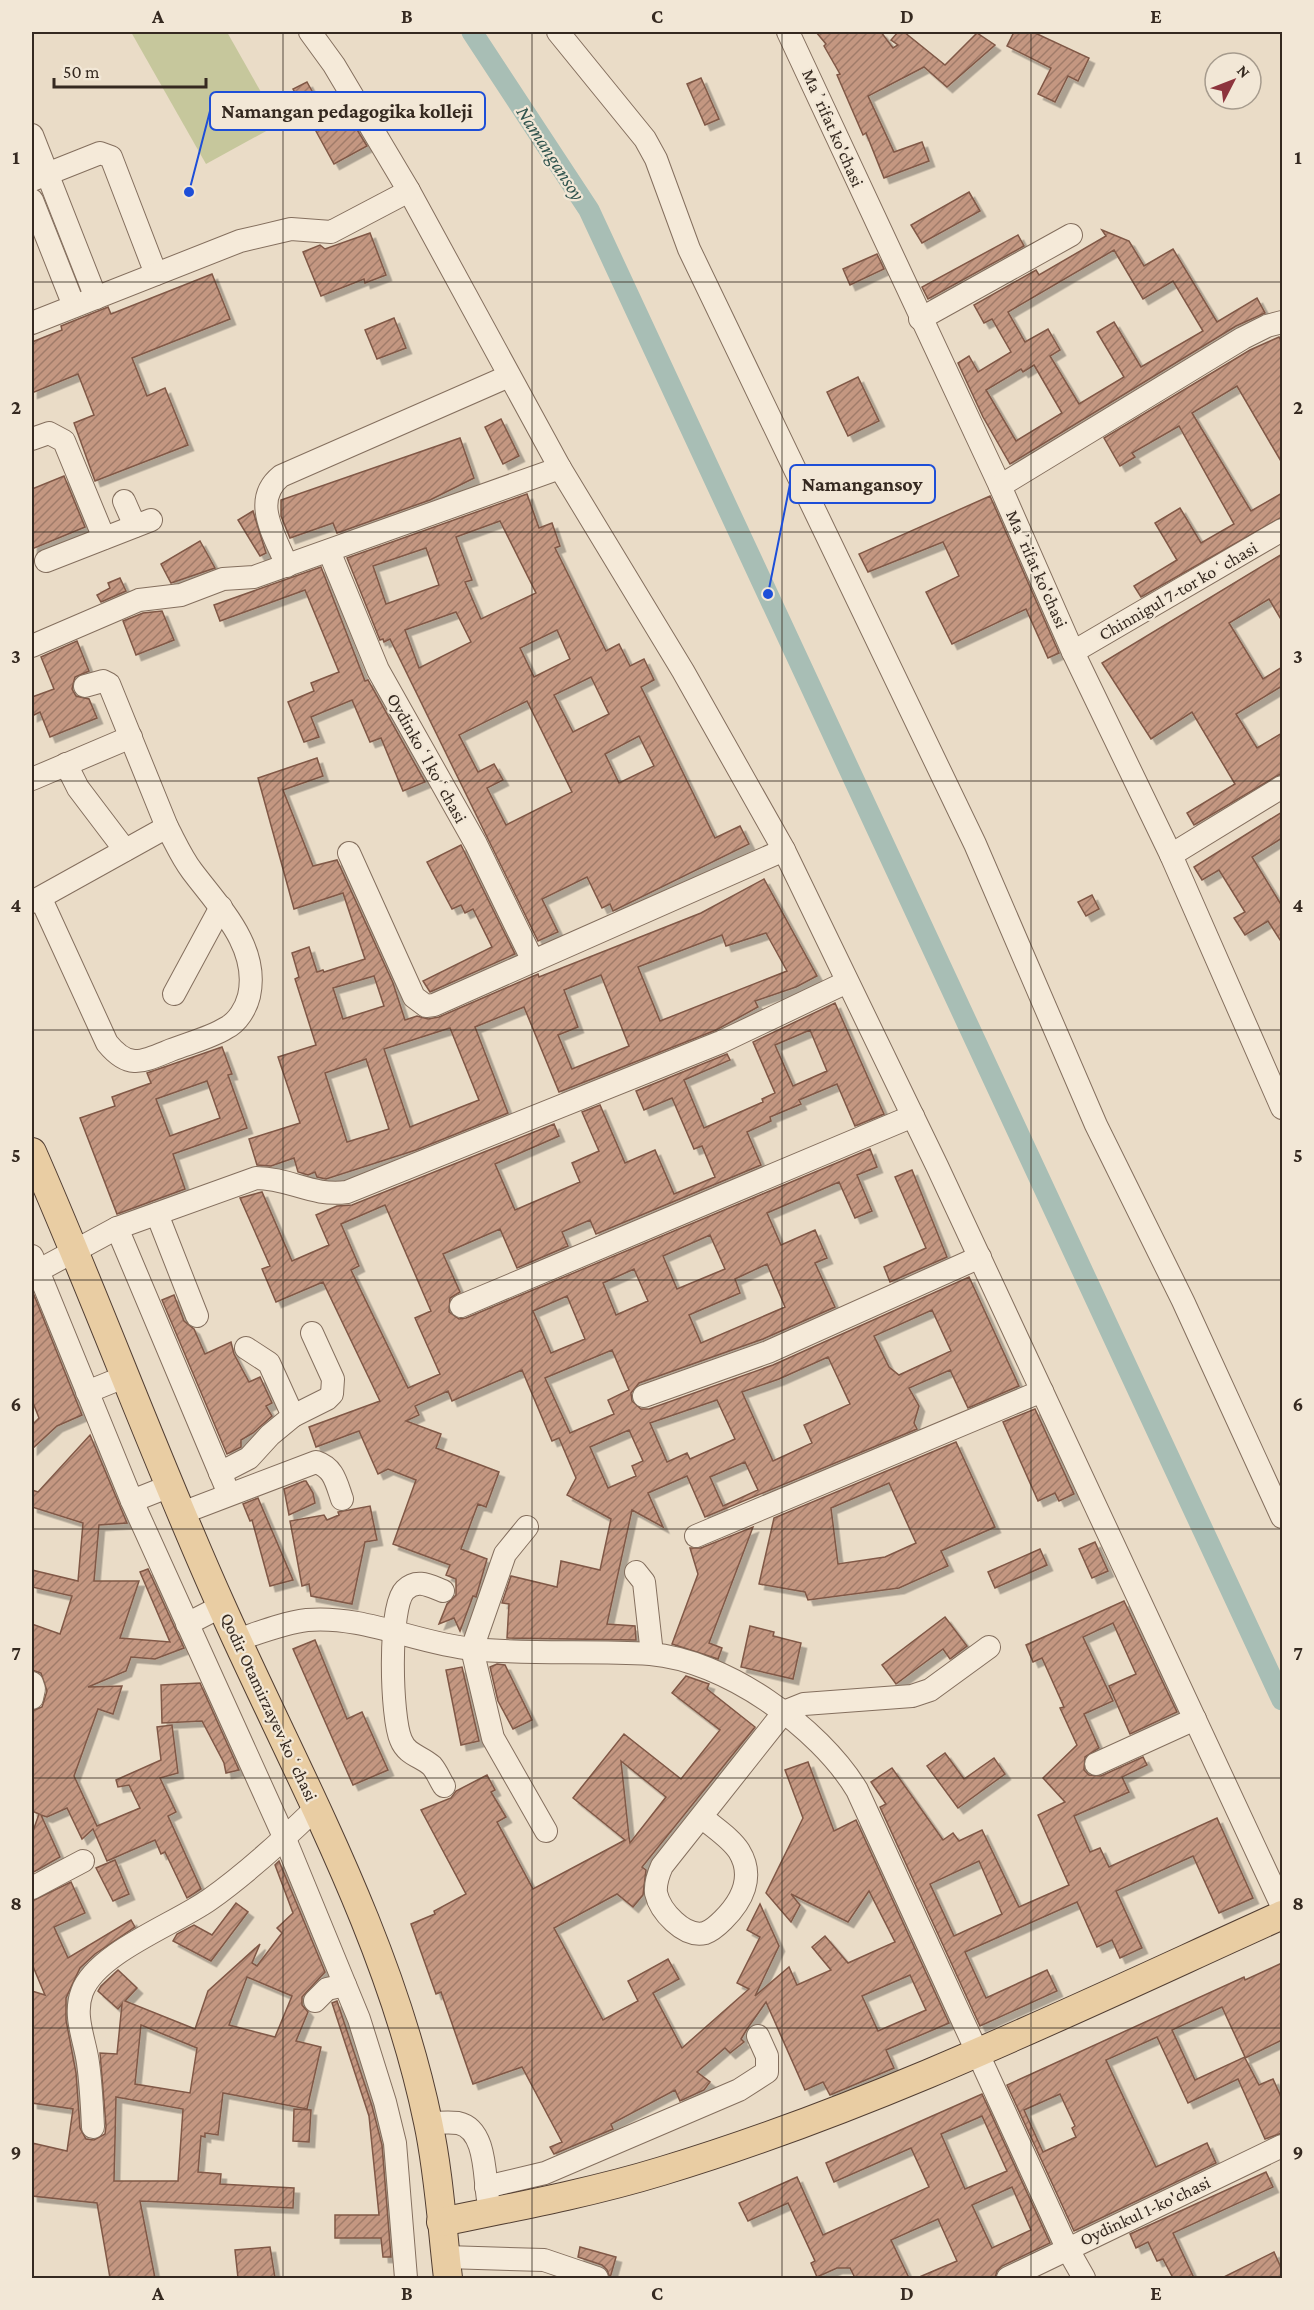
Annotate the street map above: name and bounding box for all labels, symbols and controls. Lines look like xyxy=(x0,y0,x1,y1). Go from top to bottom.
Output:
text: A xyxy=(151,5,165,27)
text: B xyxy=(401,5,413,27)
text: C xyxy=(651,5,663,27)
text: D xyxy=(900,5,914,27)
text: E xyxy=(1150,5,1162,27)
scale bar xyxy=(54,51,206,89)
north arrow xyxy=(1203,51,1263,111)
text: 50 m xyxy=(63,62,100,82)
text: N xyxy=(1234,62,1254,81)
street label: Maʼrifat ko'chasi xyxy=(798,66,868,190)
callout: Namangan pedagogika kolleji xyxy=(210,92,485,130)
text: Namangan pedagogika kolleji xyxy=(221,100,473,123)
water label: Namangansoy xyxy=(512,102,590,205)
text: 1 xyxy=(12,146,20,168)
text: 1 xyxy=(1294,146,1302,168)
text: 2 xyxy=(11,396,21,418)
text: 2 xyxy=(1293,396,1303,418)
callout: Namangansoy xyxy=(790,465,935,503)
text: Namangansoy xyxy=(802,473,923,495)
street label: Maʼrifat ko'chasi xyxy=(1002,507,1072,631)
street label: Chinnigul 7-tor koʻchasi xyxy=(1095,537,1261,645)
text: 3 xyxy=(11,645,21,667)
text: 3 xyxy=(1293,645,1303,667)
street label: Oydinkoʻl koʻchasi xyxy=(383,690,471,827)
text: 4 xyxy=(11,894,22,916)
text: 4 xyxy=(1293,894,1304,916)
text: 5 xyxy=(11,1144,21,1166)
text: 5 xyxy=(1293,1144,1303,1166)
text: 6 xyxy=(11,1393,21,1415)
text: 6 xyxy=(1293,1393,1303,1415)
street label: Qodir Otamirzayev koʻchasi xyxy=(217,1610,322,1805)
text: 7 xyxy=(11,1642,21,1664)
text: 7 xyxy=(1293,1642,1303,1664)
text: 8 xyxy=(10,1892,22,1914)
text: 8 xyxy=(1292,1892,1304,1914)
text: 9 xyxy=(11,2141,21,2163)
text: 9 xyxy=(1293,2141,1303,2163)
street label: Oydinkul 1-ko'chasi xyxy=(1077,2172,1214,2250)
text: A xyxy=(151,2282,165,2304)
text: B xyxy=(401,2282,413,2304)
text: C xyxy=(651,2282,663,2304)
text: D xyxy=(900,2282,914,2304)
text: E xyxy=(1150,2282,1162,2304)

